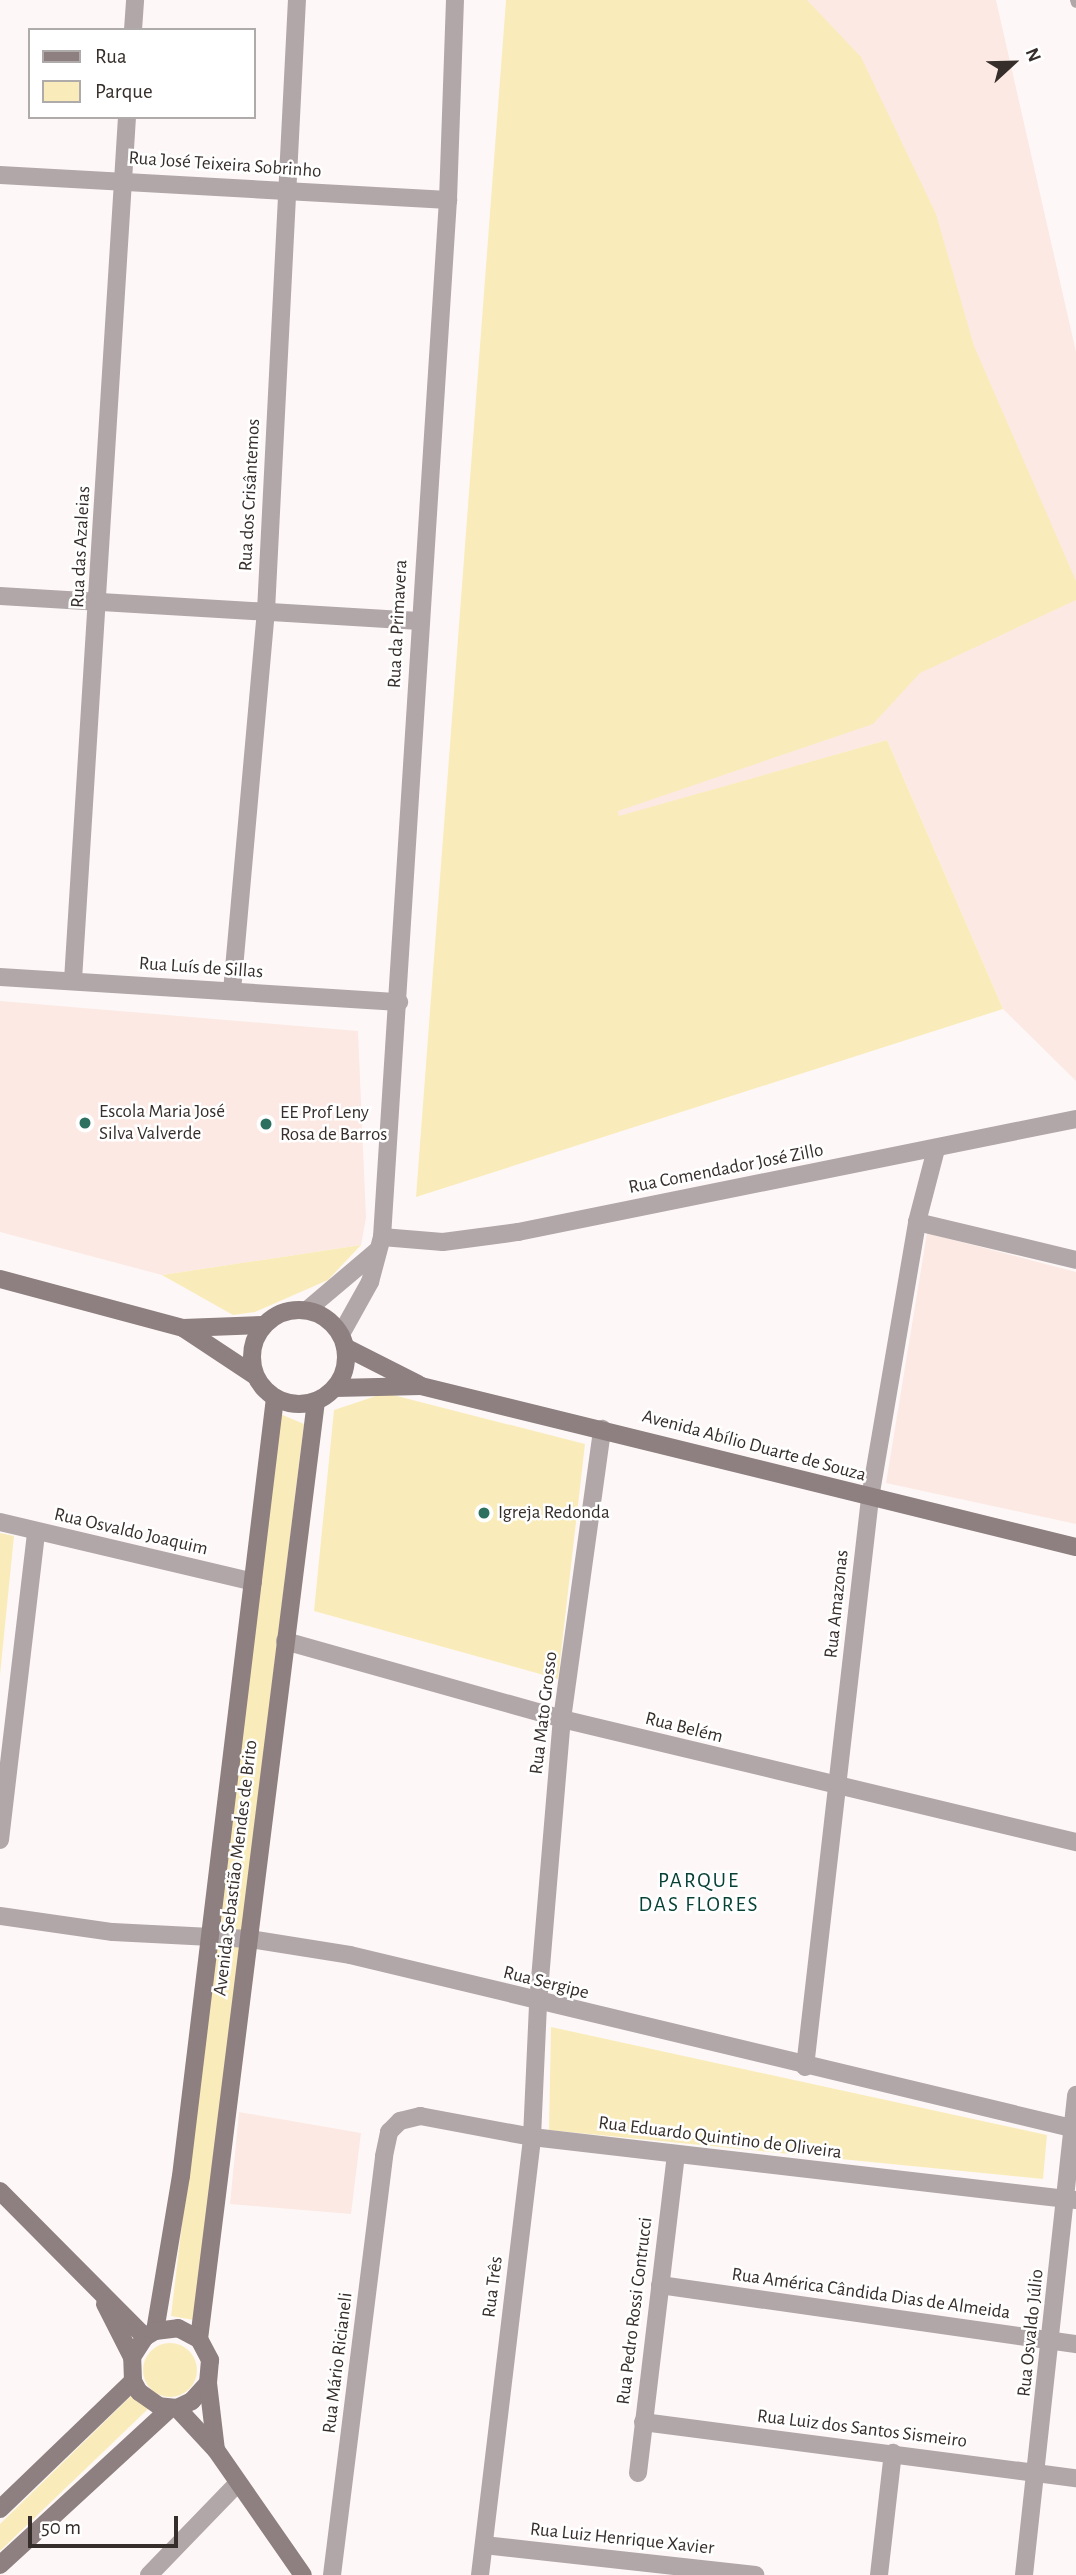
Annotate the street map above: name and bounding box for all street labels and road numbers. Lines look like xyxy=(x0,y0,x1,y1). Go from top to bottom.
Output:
street label: Rua José Teixeira Sobrinho xyxy=(128,147,322,183)
street label: Rua dos Crisântemos xyxy=(235,418,265,572)
street label: Rua das Azaleias xyxy=(66,485,96,609)
street label: Rua da Primavera xyxy=(383,559,413,689)
street label: Rua Luís de Sillas xyxy=(138,952,264,984)
street label: Rua Comendador José Zillo xyxy=(627,1139,825,1199)
street label: Avenida Abílio Duarte de Souza xyxy=(640,1405,868,1487)
street label: Rua Osvaldo Joaquim xyxy=(52,1503,210,1561)
street label: Rua Amazonas xyxy=(820,1549,854,1659)
street label: Rua Mato Grosso xyxy=(525,1650,563,1776)
street label: Rua Belém xyxy=(643,1707,725,1749)
street label: Avenida Sebastião Mendes de Brito xyxy=(209,1739,263,1997)
street label: Rua Sergipe xyxy=(501,1961,591,2005)
street label: Rua Eduardo Quintino de Oliveira xyxy=(597,2112,843,2164)
street label: Rua Pedro Rossi Contrucci xyxy=(612,2216,658,2406)
street label: Rua Três xyxy=(478,2255,508,2319)
street label: Rua América Cândida Dias de Almeida xyxy=(730,2263,1012,2325)
street label: Rua Osvaldo Júlio xyxy=(1013,2268,1049,2398)
street label: Rua Mário Ricianeli xyxy=(318,2291,358,2435)
street label: Rua Luiz dos Santos Sismeiro xyxy=(756,2405,968,2453)
street label: Rua Luiz Henrique Xavier xyxy=(529,2518,715,2560)

